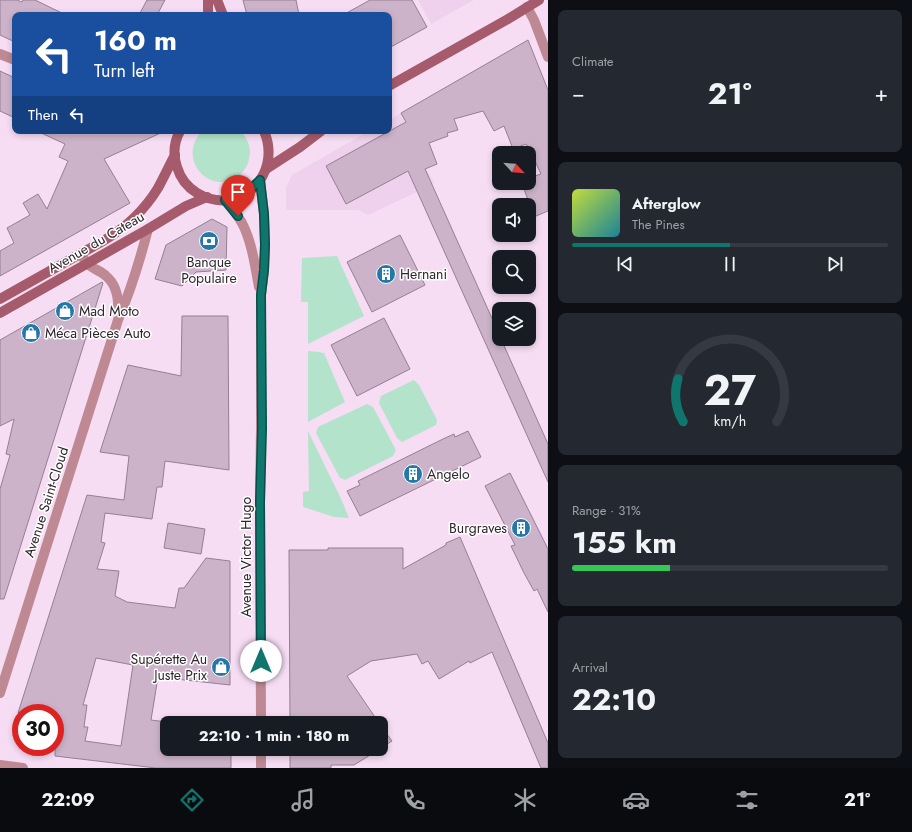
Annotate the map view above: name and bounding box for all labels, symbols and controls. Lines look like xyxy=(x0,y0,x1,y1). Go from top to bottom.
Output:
text: 160 m xyxy=(94,20,177,61)
icon: left xyxy=(28,28,80,80)
text: Climate xyxy=(572,52,613,71)
text: Turn left xyxy=(94,58,154,84)
text: 21° xyxy=(708,72,752,115)
text: − xyxy=(572,77,585,109)
text: + xyxy=(874,77,888,109)
text: Then xyxy=(28,104,58,126)
icon: left xyxy=(66,104,88,126)
north arrow xyxy=(492,146,536,190)
map controls xyxy=(492,146,536,346)
pin xyxy=(221,175,255,216)
icon: arrive xyxy=(227,181,249,203)
text: Afterglow xyxy=(632,193,701,215)
button: sound xyxy=(492,198,536,242)
street label: Avenue du Cateau xyxy=(44,206,148,278)
text: The Pines xyxy=(632,215,685,234)
bank icon: Banque Populaire xyxy=(198,230,220,252)
button: search xyxy=(492,250,536,294)
place label: Banque Populaire xyxy=(181,252,237,288)
icon: previous xyxy=(614,253,636,275)
icon: pause xyxy=(719,253,741,275)
icon: next xyxy=(824,253,846,275)
building icon: Hernani xyxy=(375,263,397,285)
place label: Hernani xyxy=(400,264,447,284)
shop icon: Mad Moto xyxy=(54,300,76,322)
place label: Mad Moto xyxy=(79,301,140,321)
button: layers xyxy=(492,302,536,346)
shop icon: Méca Pièces Auto xyxy=(20,322,42,344)
place label: Méca Pièces Auto xyxy=(45,323,151,343)
text: 27 xyxy=(704,360,756,421)
text: km/h xyxy=(714,411,746,431)
street label: Avenue Saint-Cloud xyxy=(19,444,73,560)
building icon: Angelo xyxy=(402,463,424,485)
place label: Angelo xyxy=(427,464,470,484)
street label: Avenue Victor Hugo xyxy=(236,496,256,617)
text: Range · 31% xyxy=(572,501,641,520)
building icon: Burgraves xyxy=(510,517,532,539)
place label: Burgraves xyxy=(449,518,507,538)
text: 155 km xyxy=(572,521,677,564)
position arrow xyxy=(240,640,282,682)
place label: Supérette Au Juste Prix xyxy=(131,649,207,685)
shop icon: Supérette Au Juste Prix xyxy=(210,656,232,678)
text: Arrival xyxy=(572,658,608,677)
text: 22:10 xyxy=(572,678,656,721)
speed limit sign: 30 xyxy=(12,704,64,756)
text: 22:10 · 1 min · 180 m xyxy=(199,725,349,747)
icon: directions xyxy=(178,786,206,814)
icon: music xyxy=(289,786,317,814)
icon: phone xyxy=(400,786,428,814)
icon: climate xyxy=(511,786,539,814)
icon: car xyxy=(622,786,650,814)
icon: filters xyxy=(733,786,761,814)
text: 22:09 xyxy=(42,787,95,813)
text: 21° xyxy=(844,787,870,813)

